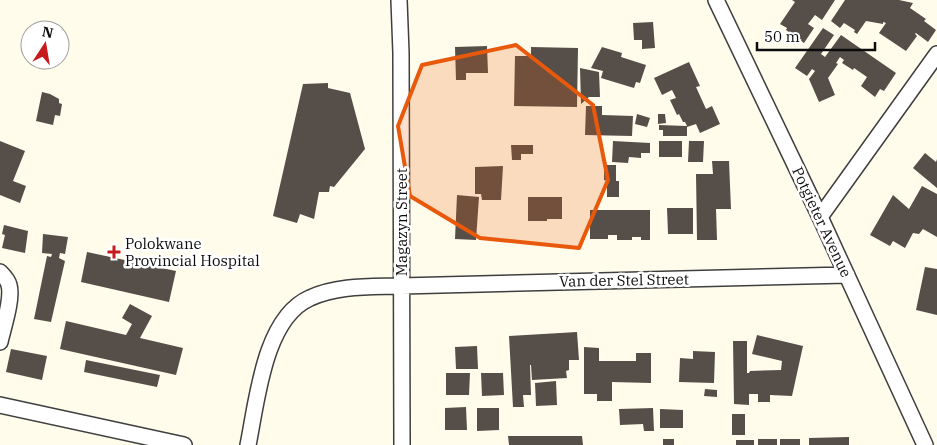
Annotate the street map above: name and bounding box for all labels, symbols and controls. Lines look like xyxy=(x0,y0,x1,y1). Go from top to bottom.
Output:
north arrow xyxy=(20,20,70,70)
scale bar xyxy=(757,20,874,52)
text: N xyxy=(40,22,55,42)
text: 50 m xyxy=(764,27,800,46)
street label: Potgieter Avenue xyxy=(788,164,856,280)
street label: Magazyn Street xyxy=(392,168,411,276)
place label: Polokwane Provincial Hospital xyxy=(125,234,260,270)
marker: Polokwane Provincial Hospital xyxy=(107,245,121,259)
street label: Van der Stel Street xyxy=(559,269,689,291)

